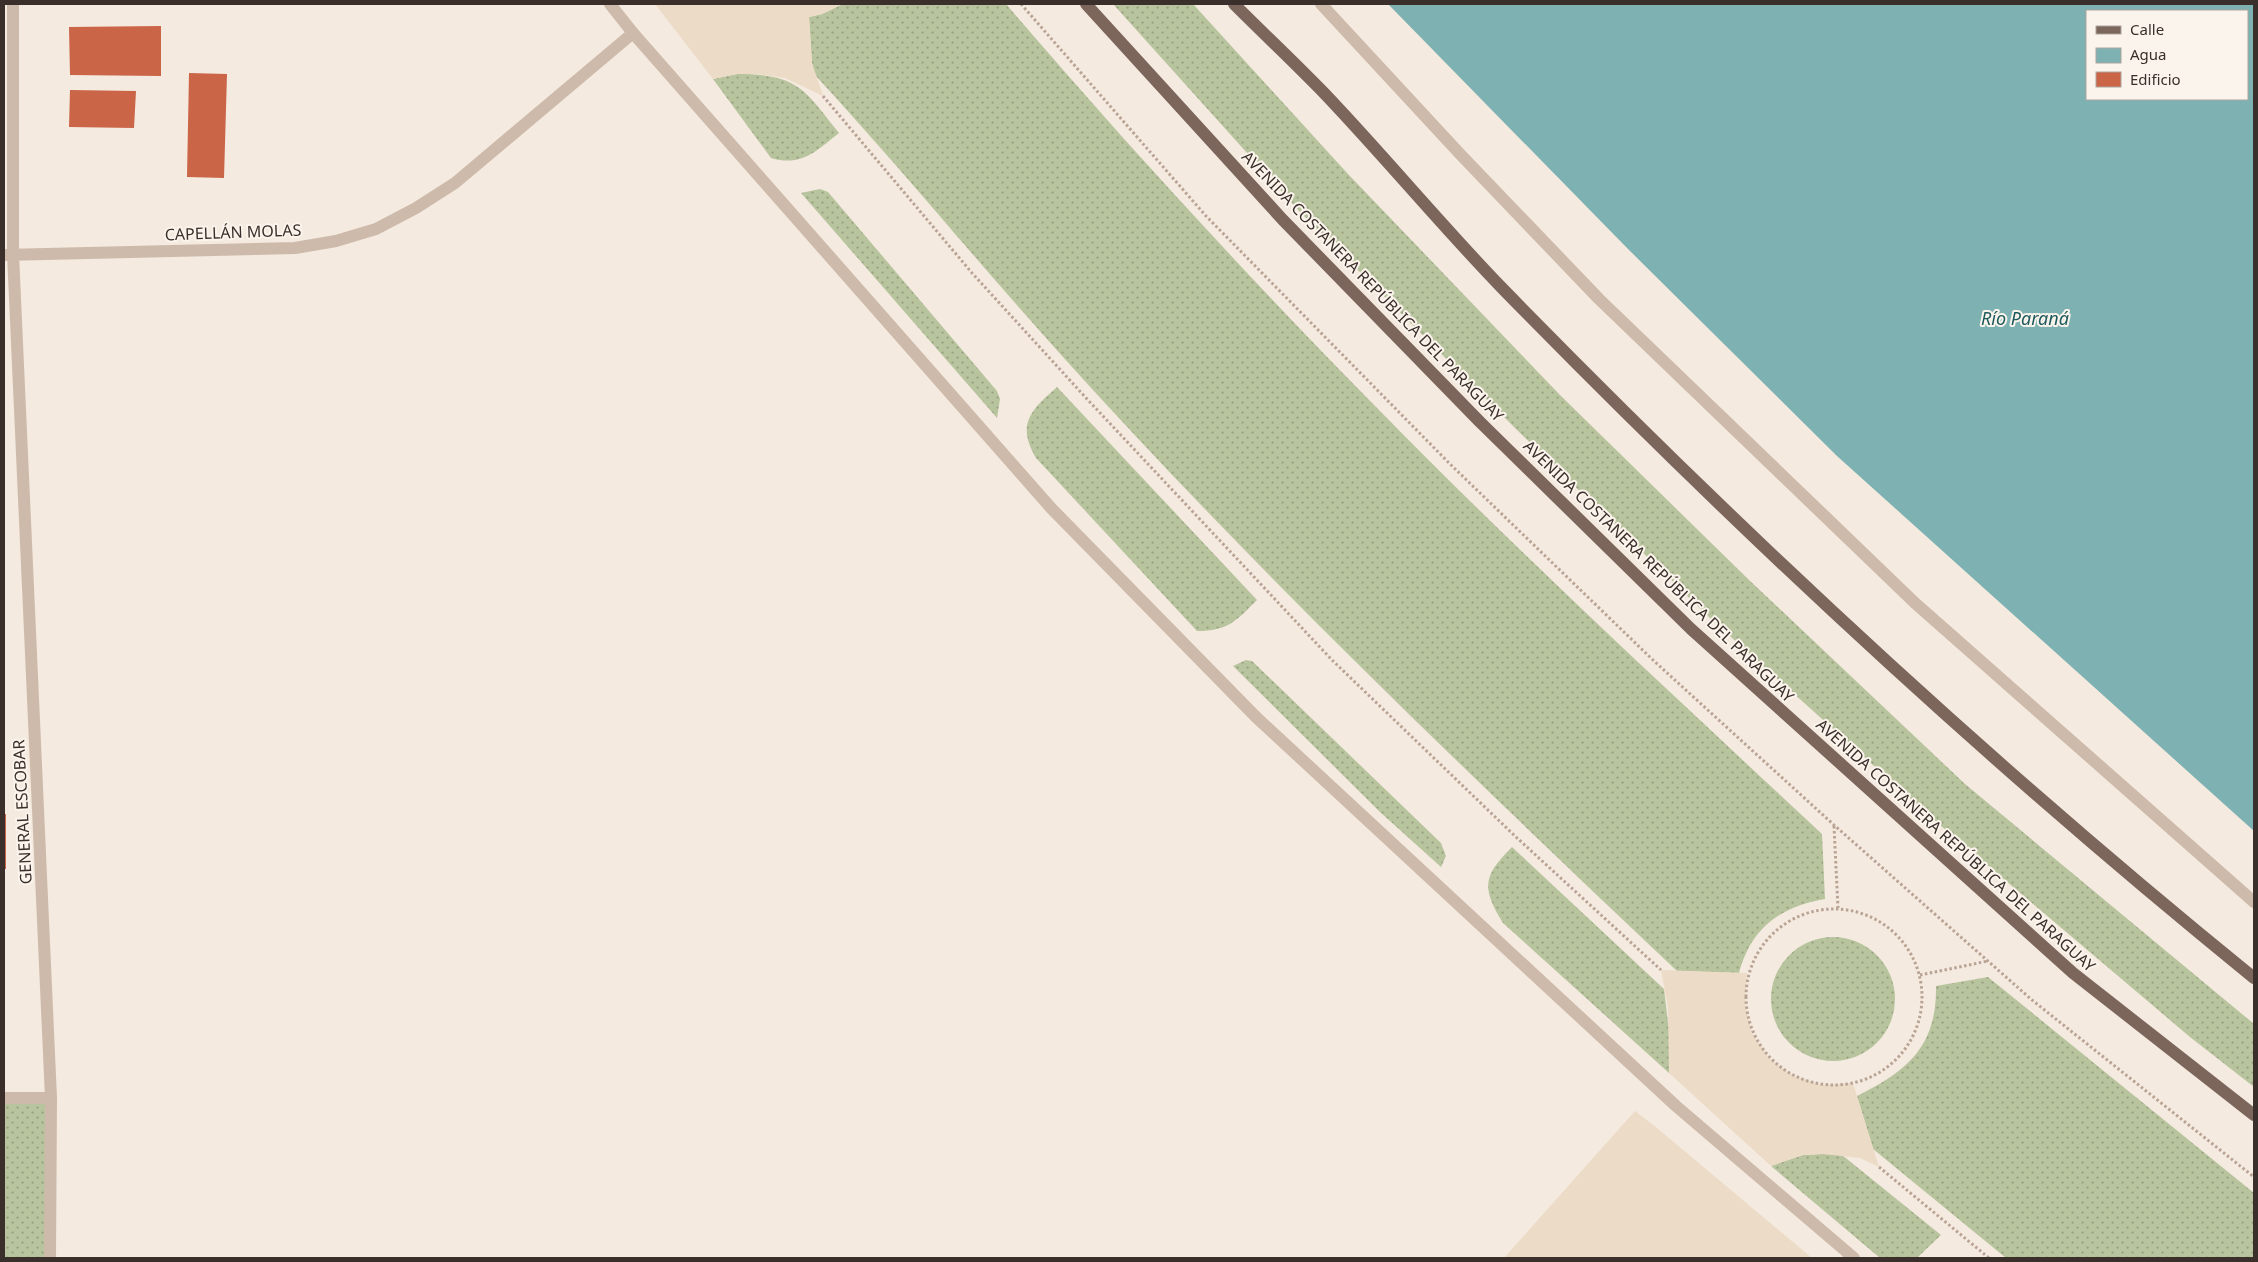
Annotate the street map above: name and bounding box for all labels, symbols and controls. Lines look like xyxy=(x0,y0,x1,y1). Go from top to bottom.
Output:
legend xyxy=(2086,10,2248,100)
text: Calle xyxy=(2130,19,2164,39)
text: Agua xyxy=(2130,44,2167,64)
text: Edificio xyxy=(2130,69,2181,89)
street label: AVENIDA COSTANERA REPÚBLICA DEL PARAGUAY xyxy=(1237,146,1510,427)
street label: CAPELLÁN MOLAS xyxy=(164,219,302,245)
water label: Río Paraná xyxy=(1981,306,2069,330)
street label: AVENIDA COSTANERA REPÚBLICA DEL PARAGUAY xyxy=(1519,435,1800,708)
street label: AVENIDA COSTANERA REPÚBLICA DEL PARAGUAY xyxy=(1812,714,2101,977)
street label: GENERAL ESCOBAR xyxy=(7,739,37,885)

